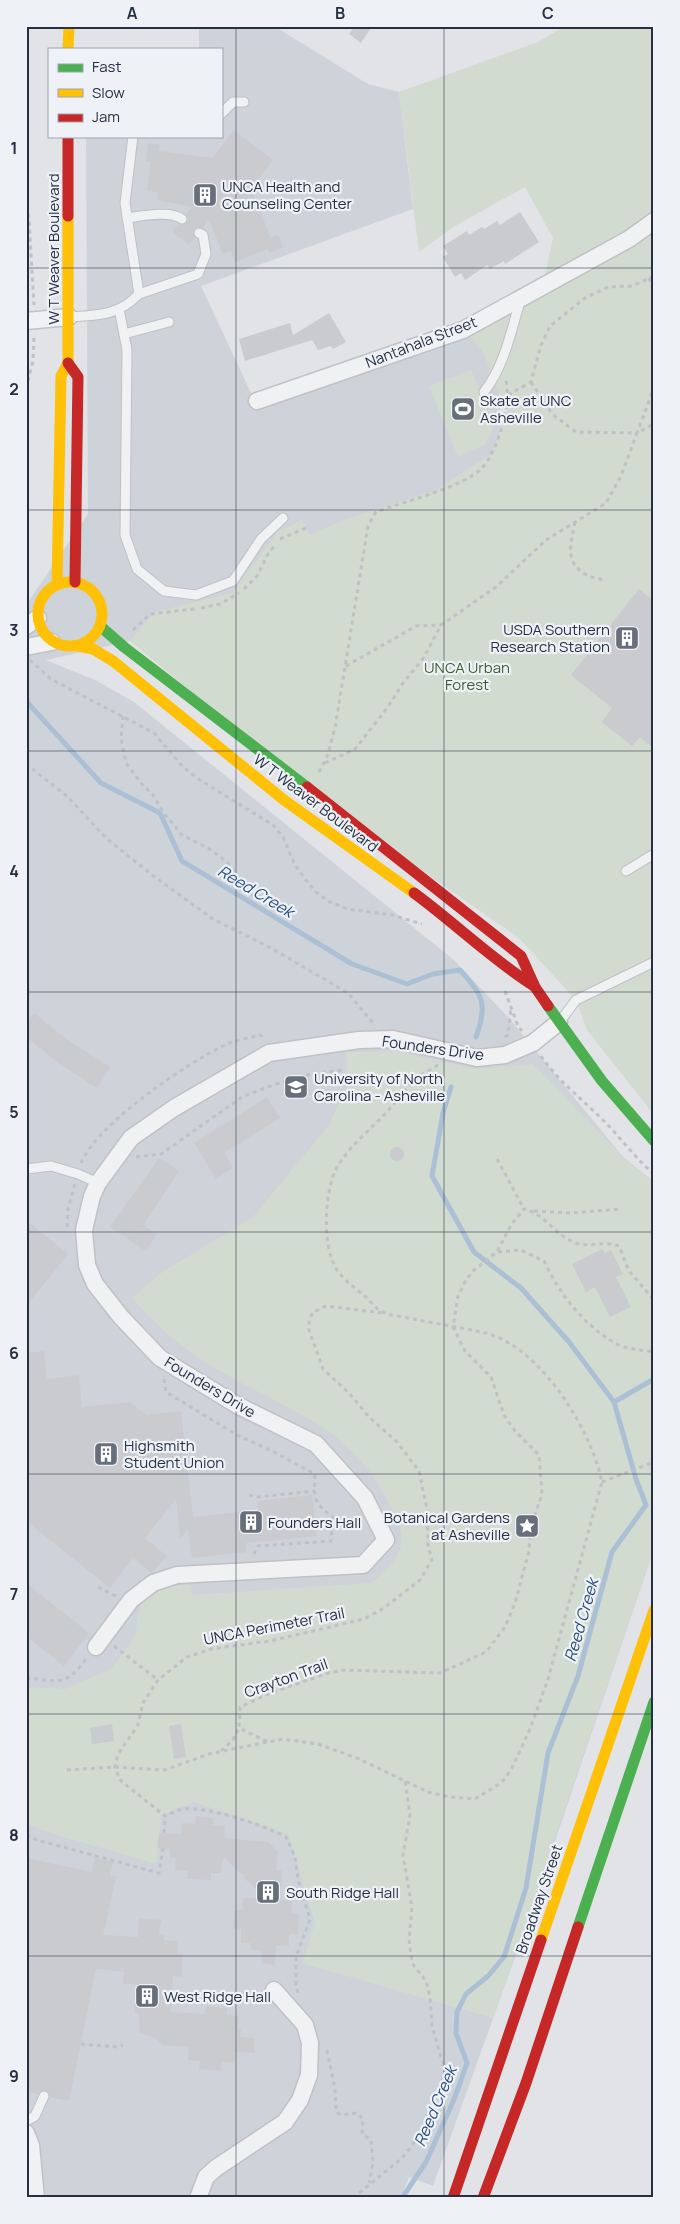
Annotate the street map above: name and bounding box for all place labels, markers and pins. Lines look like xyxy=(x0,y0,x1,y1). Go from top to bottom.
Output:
place label: UNCA Health and Counseling Center xyxy=(222,176,353,214)
building icon: UNCA Health and Counseling Center xyxy=(192,182,218,208)
place label: Skate at UNC Asheville xyxy=(480,390,572,428)
sports icon: Skate at UNC Asheville xyxy=(450,396,476,422)
place label: USDA Southern Research Station xyxy=(491,619,610,657)
building icon: USDA Southern Research Station xyxy=(614,625,640,651)
place label: University of North Carolina - Asheville xyxy=(314,1068,446,1106)
school or university icon: University of North Carolina - Asheville xyxy=(283,1074,309,1100)
place label: Highsmith Student Union xyxy=(124,1435,224,1473)
building icon: Highsmith Student Union xyxy=(93,1441,119,1467)
place label: Botanical Gardens at Asheville xyxy=(384,1507,510,1545)
building icon: Founders Hall xyxy=(238,1509,264,1535)
place label: Founders Hall xyxy=(268,1512,361,1533)
place icon: Botanical Gardens at Asheville xyxy=(514,1513,540,1539)
building icon: South Ridge Hall xyxy=(255,1879,281,1905)
place label: South Ridge Hall xyxy=(286,1882,399,1903)
building icon: West Ridge Hall xyxy=(134,1983,160,2009)
place label: West Ridge Hall xyxy=(164,1986,271,2007)

